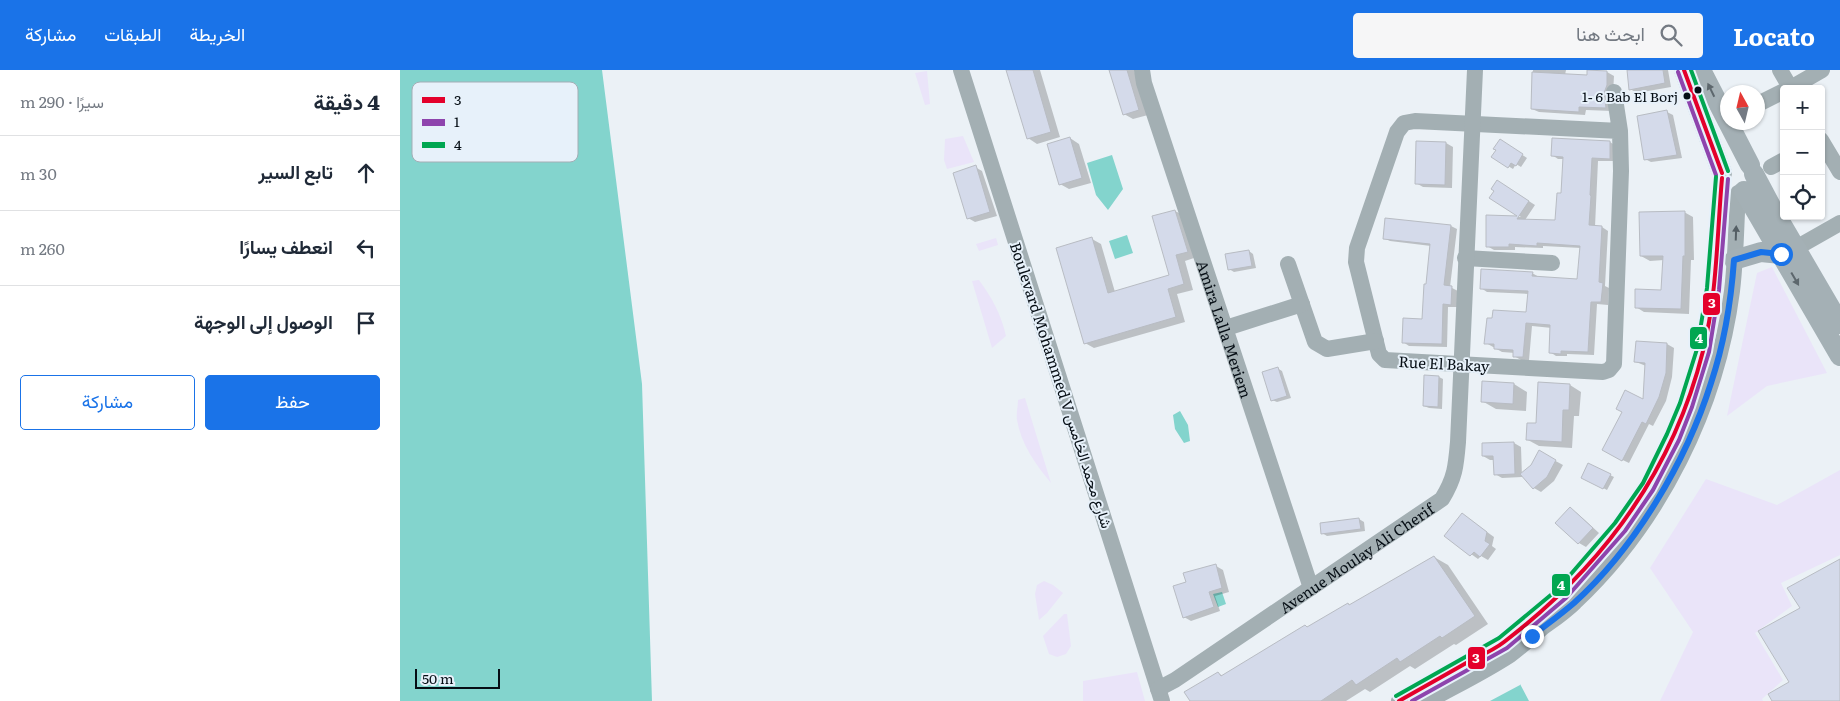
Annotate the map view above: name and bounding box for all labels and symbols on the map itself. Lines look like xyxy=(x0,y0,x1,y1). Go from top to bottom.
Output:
legend xyxy=(412,82,578,162)
one-way arrow xyxy=(1707,83,1716,98)
unlabelled marker xyxy=(1693,85,1703,95)
north arrow xyxy=(1720,85,1765,130)
place label: 1- 6 Bab El Borj xyxy=(1582,86,1678,106)
text: 3 xyxy=(454,89,462,109)
marker: 1- 6 Bab El Borj xyxy=(1682,91,1692,101)
text: 1 xyxy=(454,111,460,131)
text: 4 xyxy=(454,134,462,154)
one-way arrow xyxy=(1732,224,1740,240)
street label: Boulevard Mohammed V شارع محمد الخامس xyxy=(1004,239,1119,532)
route start xyxy=(1770,243,1793,266)
street label: Amira Lalla Meriem xyxy=(1192,257,1259,401)
one-way arrow xyxy=(1791,272,1800,285)
line badge: 3 xyxy=(1702,292,1721,316)
text: 3 xyxy=(1708,292,1716,312)
line badge: 4 xyxy=(1689,326,1708,350)
text: 4 xyxy=(1695,327,1704,347)
street label: Rue El Bakay xyxy=(1398,349,1490,377)
street label: Avenue Moulay Ali Cherif xyxy=(1274,496,1439,618)
line badge: 4 xyxy=(1551,573,1571,597)
text: 4 xyxy=(1557,574,1566,594)
route end xyxy=(1521,625,1544,648)
line badge: 3 xyxy=(1467,646,1486,670)
text: 3 xyxy=(1472,647,1480,667)
scale bar xyxy=(415,666,500,689)

